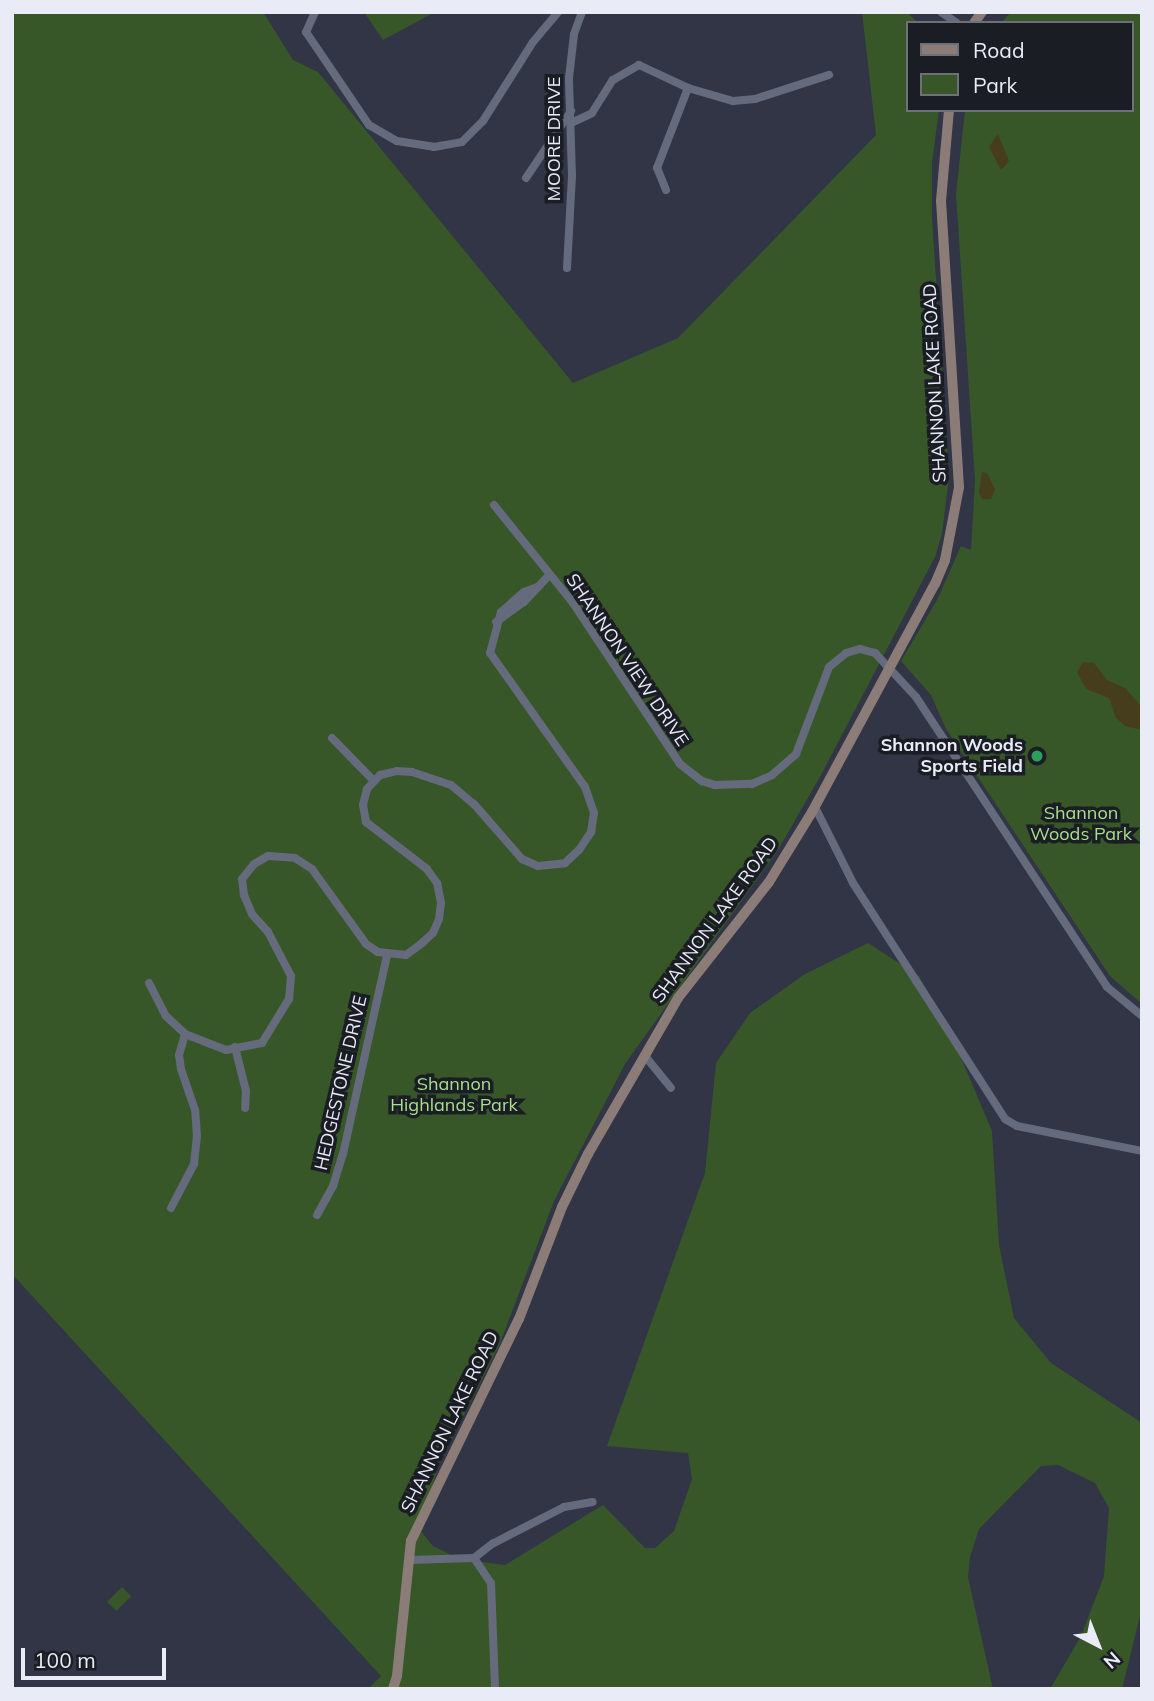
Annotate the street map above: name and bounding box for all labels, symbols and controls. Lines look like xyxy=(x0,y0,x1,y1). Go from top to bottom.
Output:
legend xyxy=(906,21,1133,112)
text: Road xyxy=(973,37,1024,63)
text: Park xyxy=(973,72,1017,98)
street label: MOORE DRIVE xyxy=(543,77,565,201)
street label: SHANNON LAKE ROAD xyxy=(919,283,951,483)
street label: SHANNON VIEW DRIVE xyxy=(561,570,693,750)
place label: Shannon Woods Sports Field xyxy=(881,735,1023,778)
marker: Shannon Woods Sports Field xyxy=(1029,748,1045,764)
park label: Shannon Woods Park xyxy=(1030,803,1132,846)
street label: SHANNON LAKE ROAD xyxy=(648,833,782,1007)
street label: HEDGESTONE DRIVE xyxy=(310,993,372,1173)
park label: Shannon Highlands Park xyxy=(390,1074,518,1116)
street label: SHANNON LAKE ROAD xyxy=(397,1328,503,1516)
north arrow xyxy=(1063,1610,1133,1680)
scale bar xyxy=(24,1634,170,1678)
text: 100 m xyxy=(34,1647,96,1673)
text: N xyxy=(1099,1647,1125,1674)

